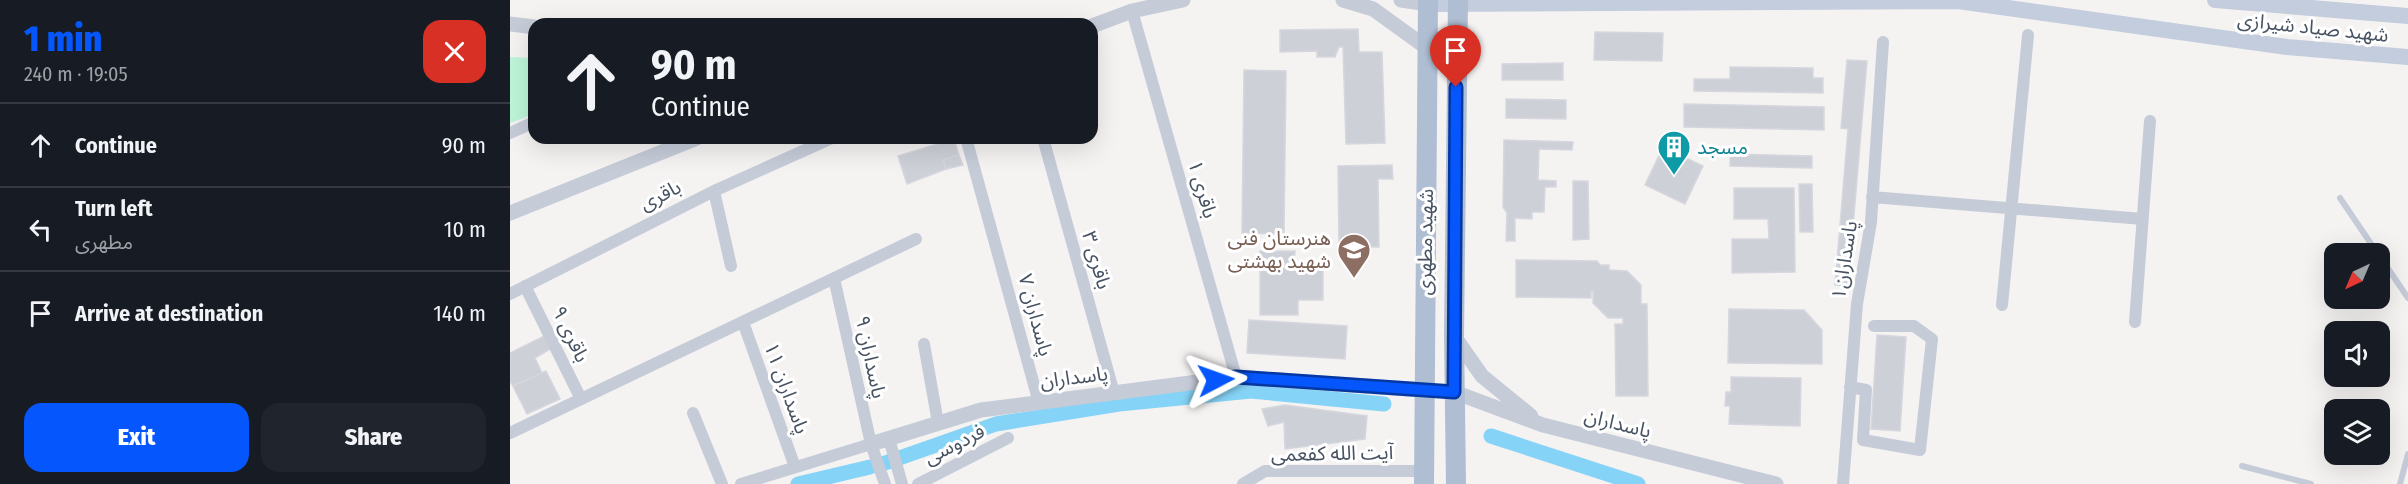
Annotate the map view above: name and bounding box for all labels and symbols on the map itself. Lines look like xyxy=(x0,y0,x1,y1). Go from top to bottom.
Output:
street label: شهید صیاد شیرازی xyxy=(2236,7,2390,47)
pin xyxy=(1430,25,1481,87)
building icon: مسجد xyxy=(1656,129,1692,176)
place label: مسجد xyxy=(1697,135,1748,159)
street label: باقری ۱ xyxy=(1183,157,1223,221)
street label: باقری xyxy=(635,174,685,216)
street label: شهید مطهری xyxy=(1412,189,1438,295)
street label: پاسداران۱ xyxy=(1826,219,1863,301)
place label: هنرستان فنی شهید بهشتی xyxy=(1227,226,1331,273)
street label: باقری ۳ xyxy=(1077,228,1117,292)
school or university icon: هنرستان فنی شهید بهشتی xyxy=(1336,232,1372,279)
north arrow xyxy=(2324,243,2390,309)
street label: پاسداران ۷ xyxy=(1012,271,1059,359)
street label: باقری ۹ xyxy=(547,302,595,366)
street label: پاسداران ۹ xyxy=(849,313,892,401)
street label: پاسداران ۱۱ xyxy=(758,339,815,438)
position arrow xyxy=(1184,348,1248,412)
street label: پاسداران xyxy=(1039,361,1109,394)
street label: پاسداران xyxy=(1582,403,1654,444)
street label: فردوسی xyxy=(920,418,989,469)
street label: آیت الله کفعمی xyxy=(1271,440,1395,466)

